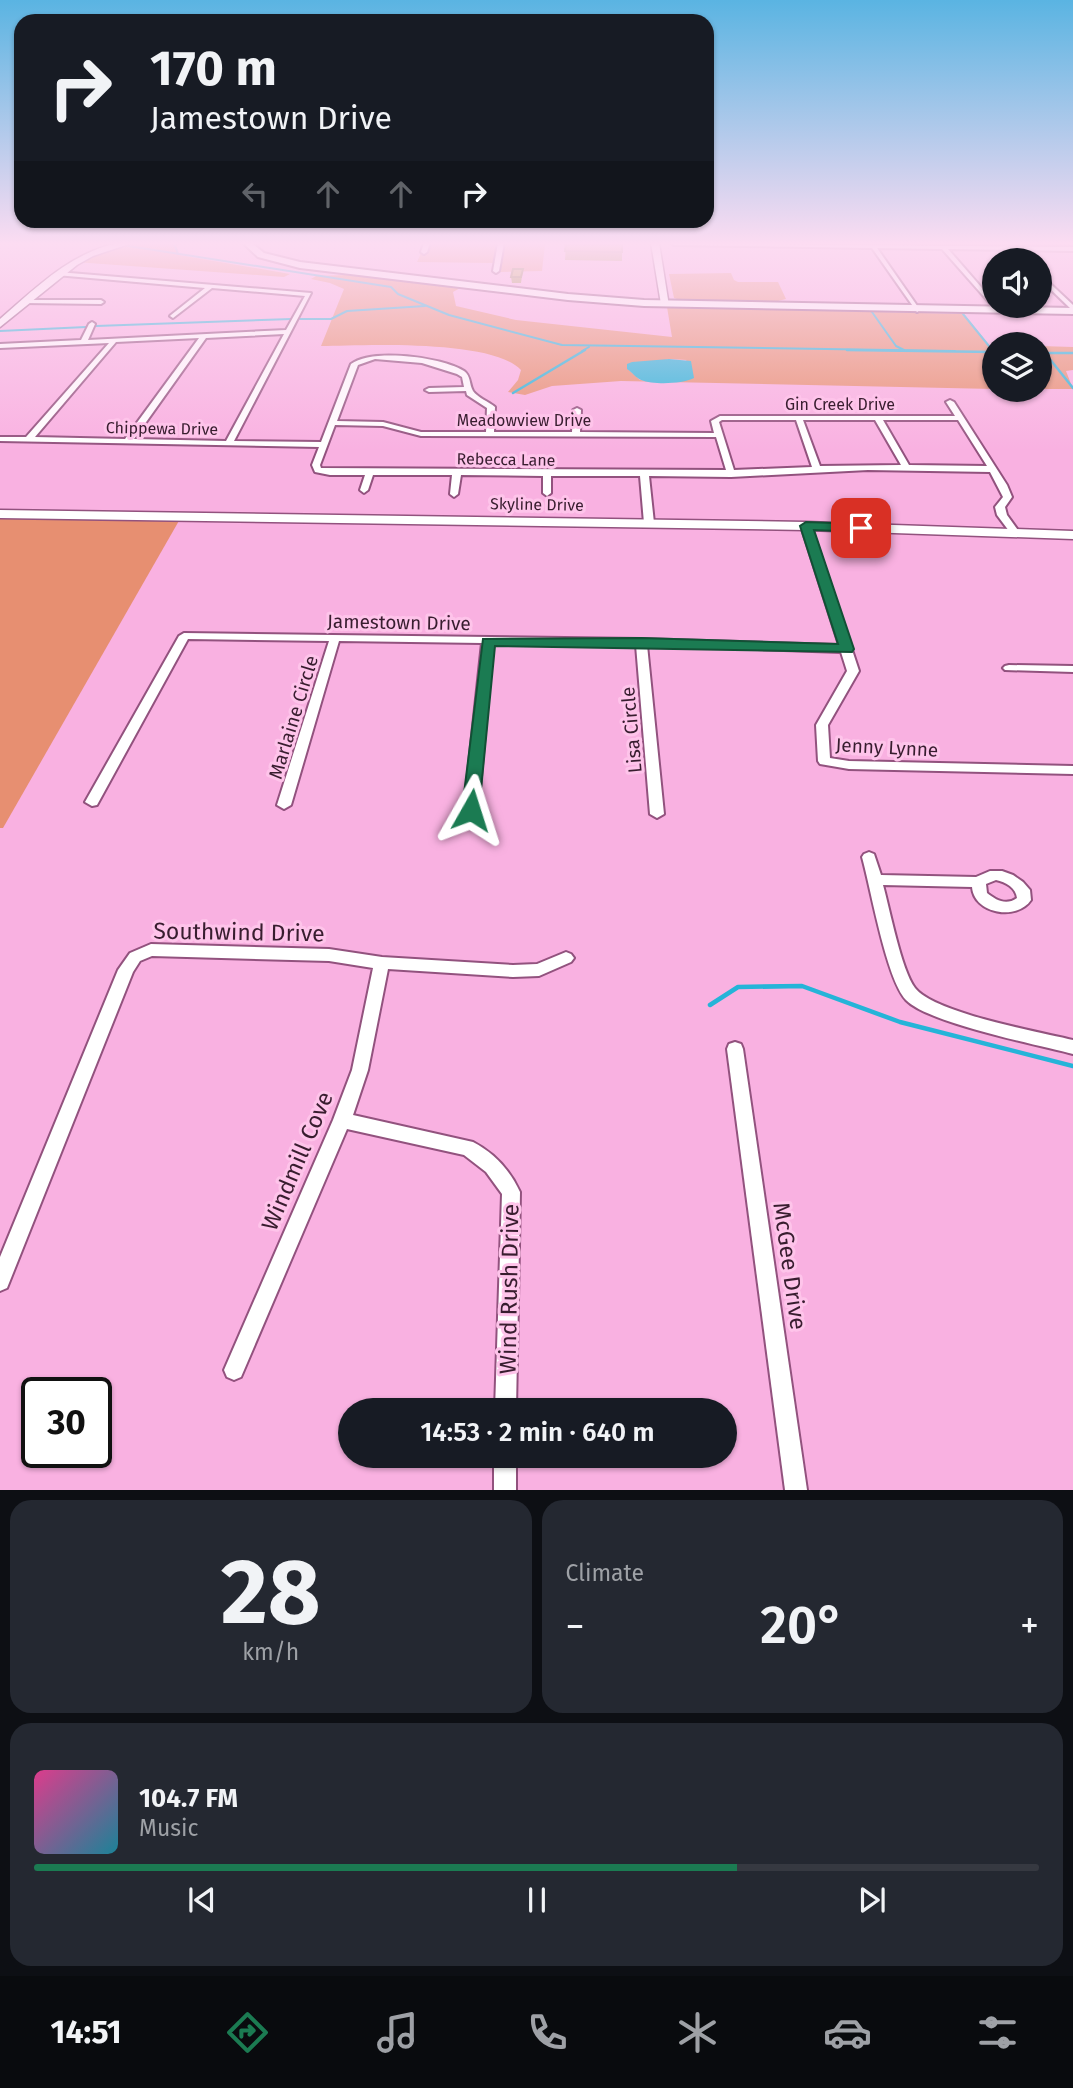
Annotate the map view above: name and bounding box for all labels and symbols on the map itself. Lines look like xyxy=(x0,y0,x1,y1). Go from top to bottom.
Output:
street label: Gin Creek Drive xyxy=(785,395,895,414)
street label: Meadowview Drive xyxy=(457,411,591,430)
street label: Chippewa Drive xyxy=(106,418,218,439)
street label: Rebecca Lane xyxy=(456,449,556,470)
street label: Skyline Drive xyxy=(490,494,584,515)
pin xyxy=(831,498,891,558)
street label: Jamestown Drive xyxy=(327,610,471,635)
street label: Marlaine Circle xyxy=(264,653,323,782)
street label: Lisa Circle xyxy=(616,686,647,774)
street label: Jenny Lynne xyxy=(835,733,939,762)
position arrow xyxy=(434,773,508,847)
street label: Southwind Drive xyxy=(153,917,325,947)
street label: Windmill Cove xyxy=(255,1087,339,1235)
street label: McGee Drive xyxy=(767,1200,813,1332)
street label: Wind Rush Drive xyxy=(494,1204,524,1374)
speed limit sign: 30 xyxy=(21,1377,112,1468)

